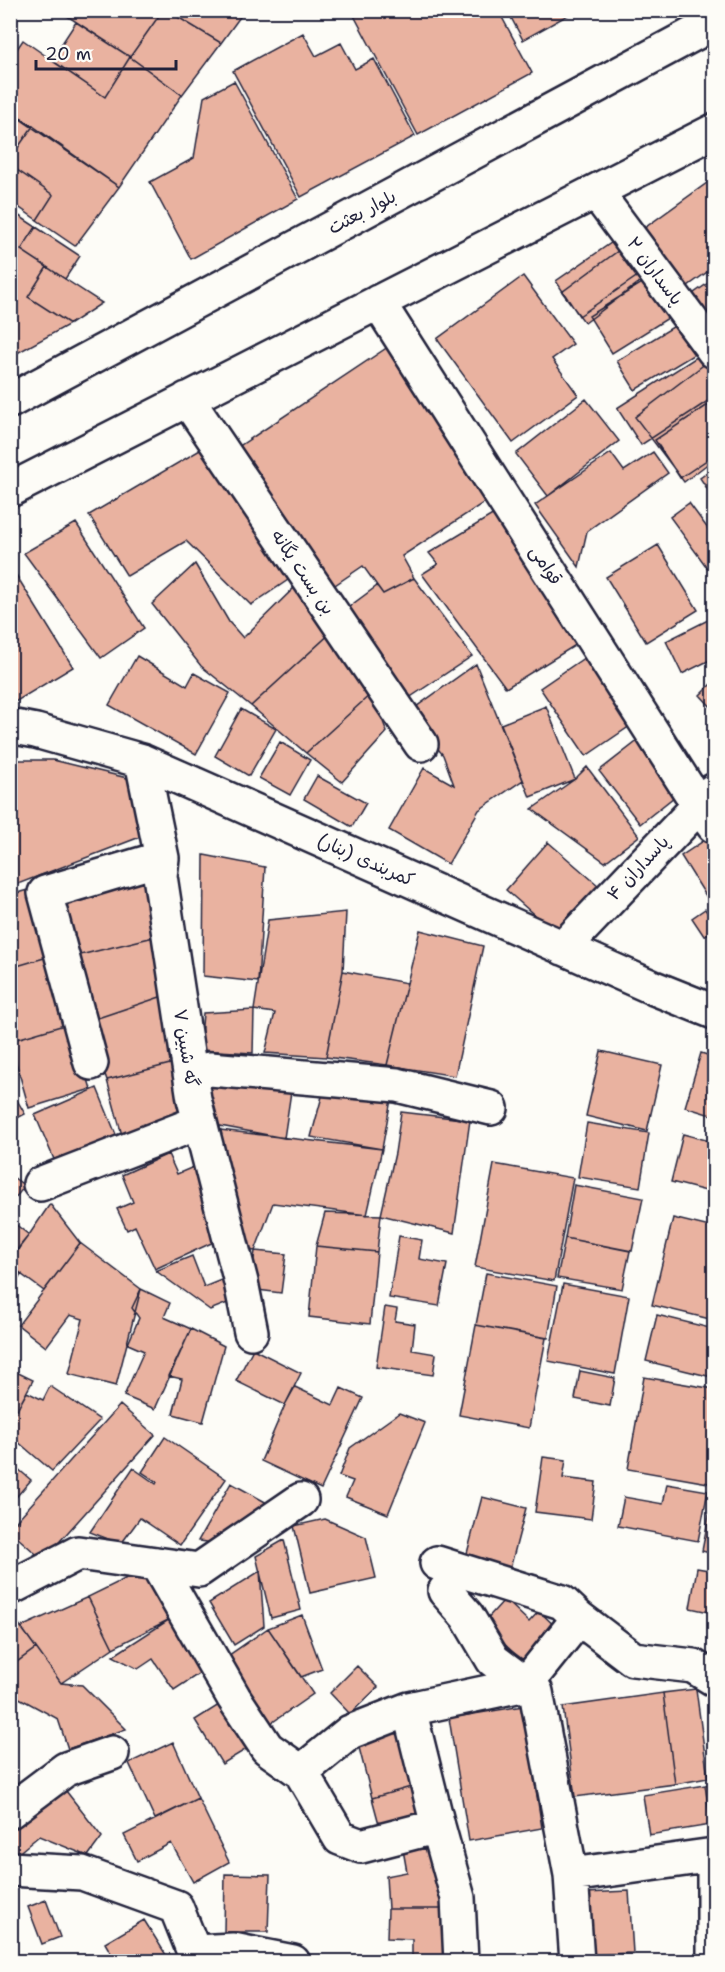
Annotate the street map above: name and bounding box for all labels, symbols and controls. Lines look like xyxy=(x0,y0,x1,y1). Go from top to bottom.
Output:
scale bar xyxy=(36,33,176,71)
text: 20 m xyxy=(45,42,91,66)
street label: بلوار بعثت xyxy=(324,184,400,240)
street label: پاسداران ۲ xyxy=(621,232,689,310)
street label: بن بست یگانه xyxy=(266,524,340,620)
street label: قوامی xyxy=(524,540,568,590)
street label: کمربندی (بنار) xyxy=(314,828,419,892)
street label: پاسداران ۴ xyxy=(602,830,674,906)
street label: گه شبین ۷ xyxy=(168,1007,204,1089)

